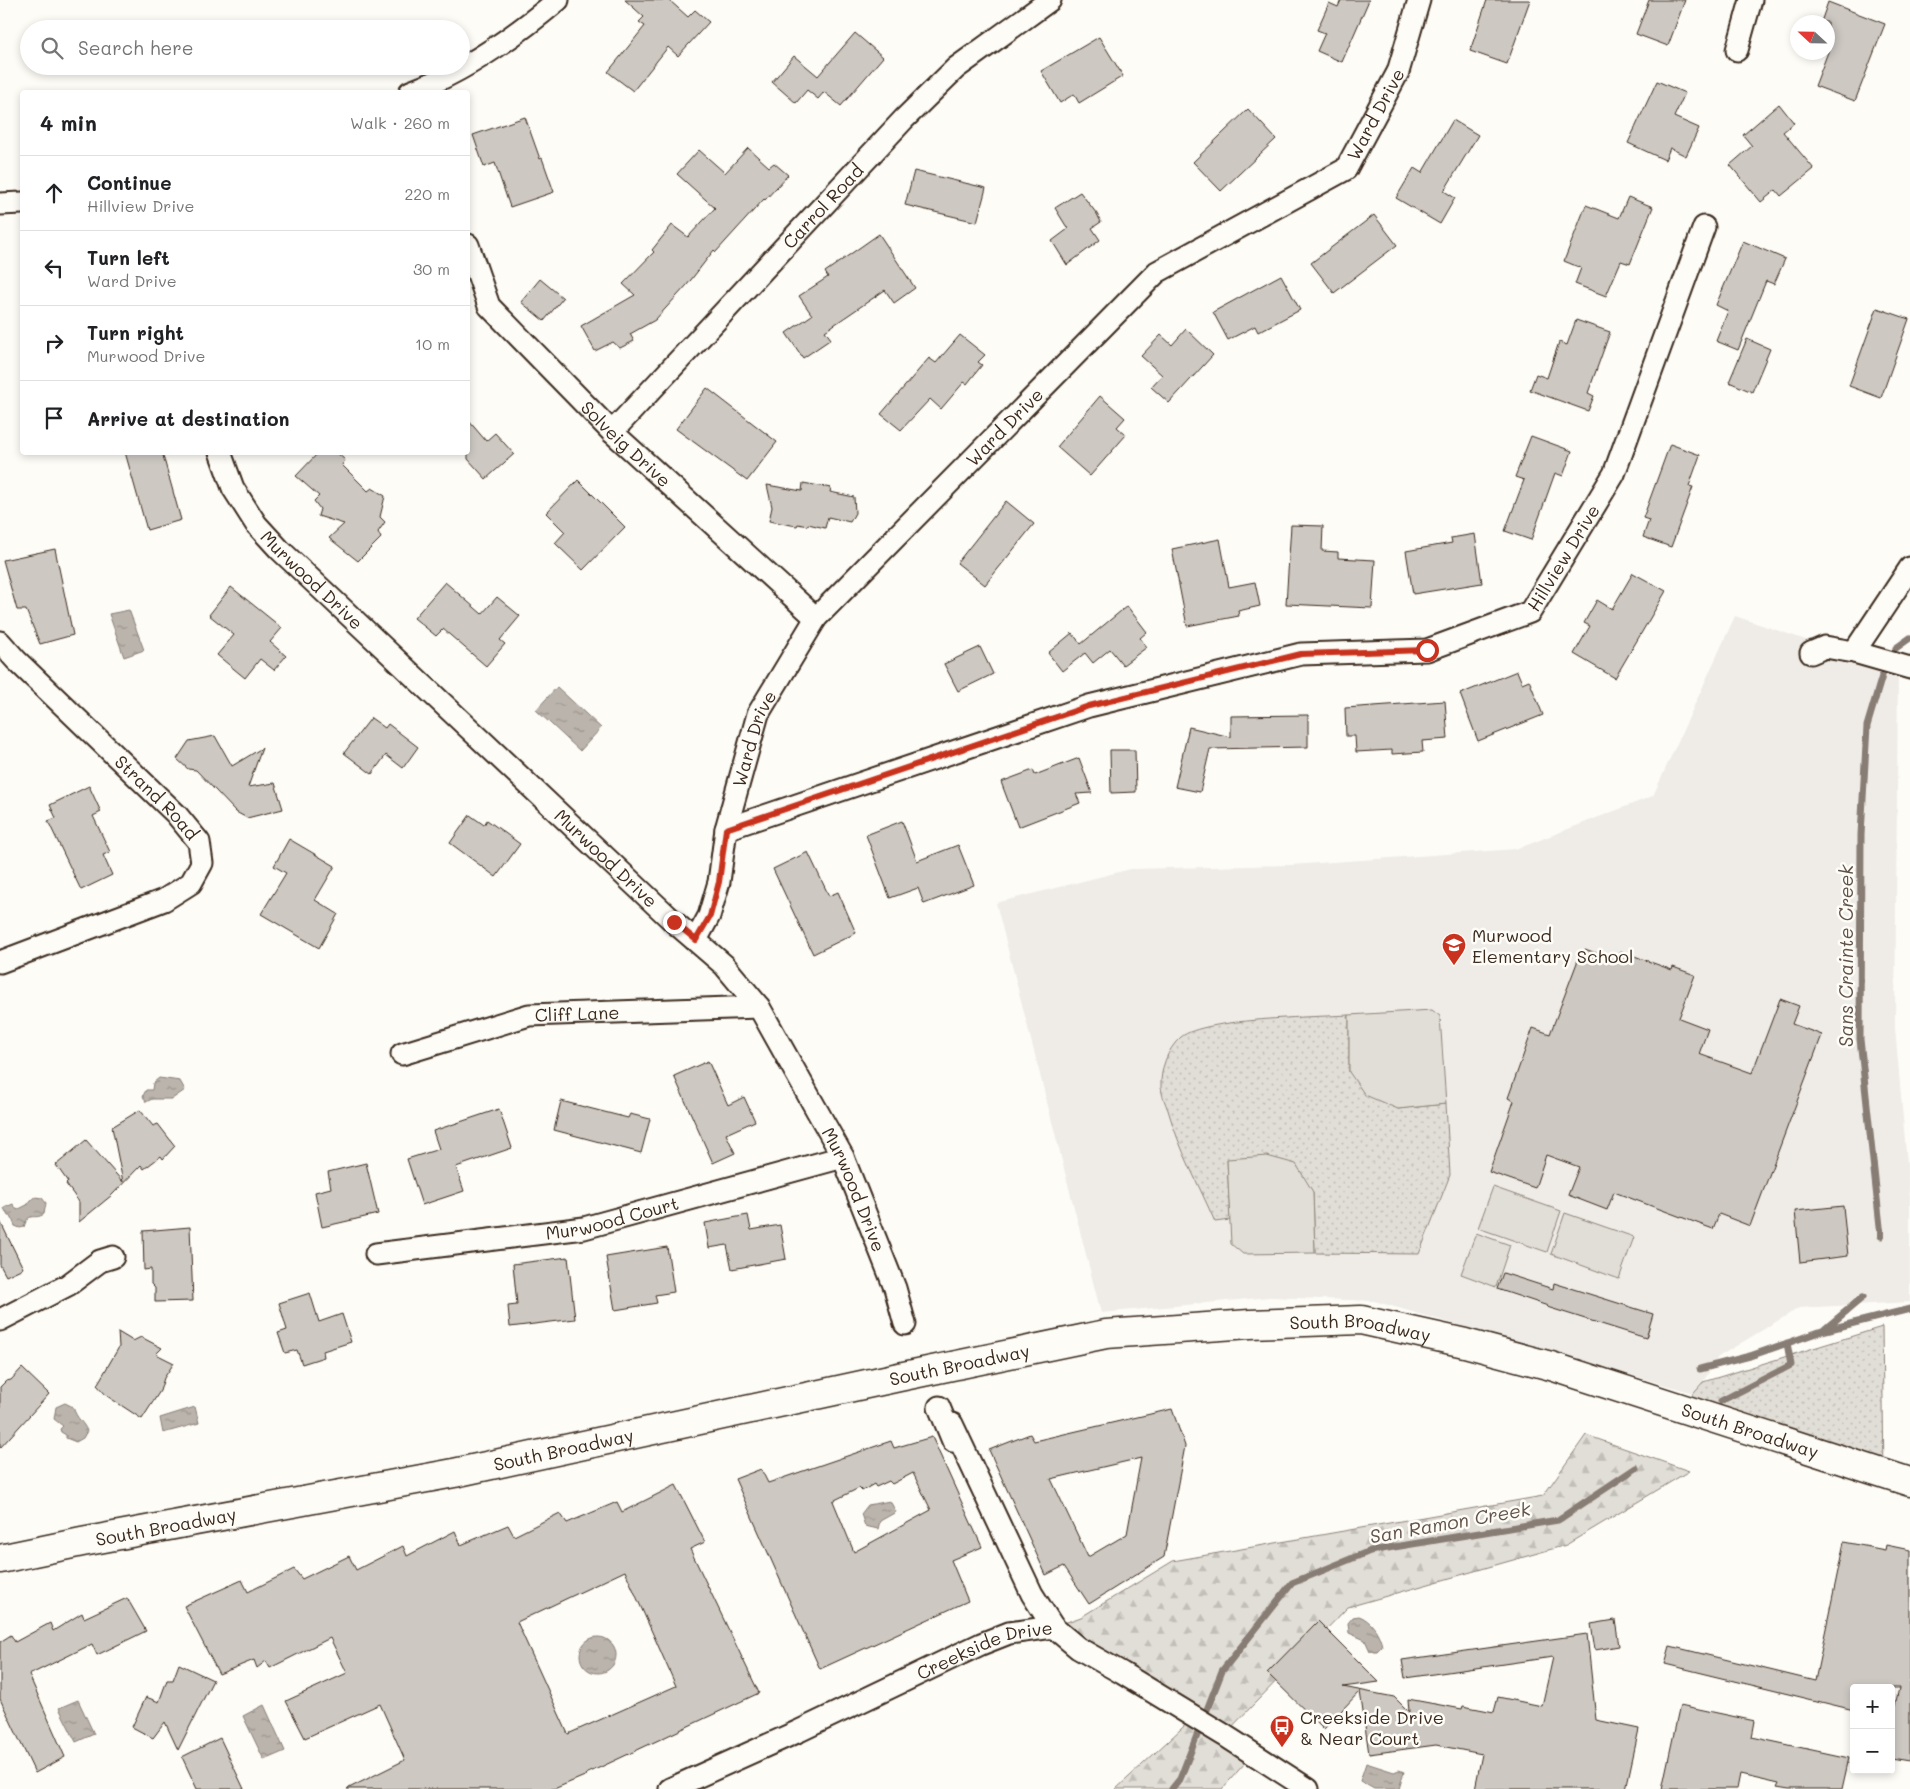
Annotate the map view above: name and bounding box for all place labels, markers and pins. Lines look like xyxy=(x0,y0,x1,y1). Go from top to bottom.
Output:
place label: Murwood Elementary School xyxy=(1472,923,1634,968)
school or university icon: Murwood Elementary School xyxy=(1441,932,1467,966)
place label: Creekside Drive & Near Court xyxy=(1300,1705,1444,1750)
bus stop icon: Creekside Drive & Near Court xyxy=(1269,1714,1295,1748)

